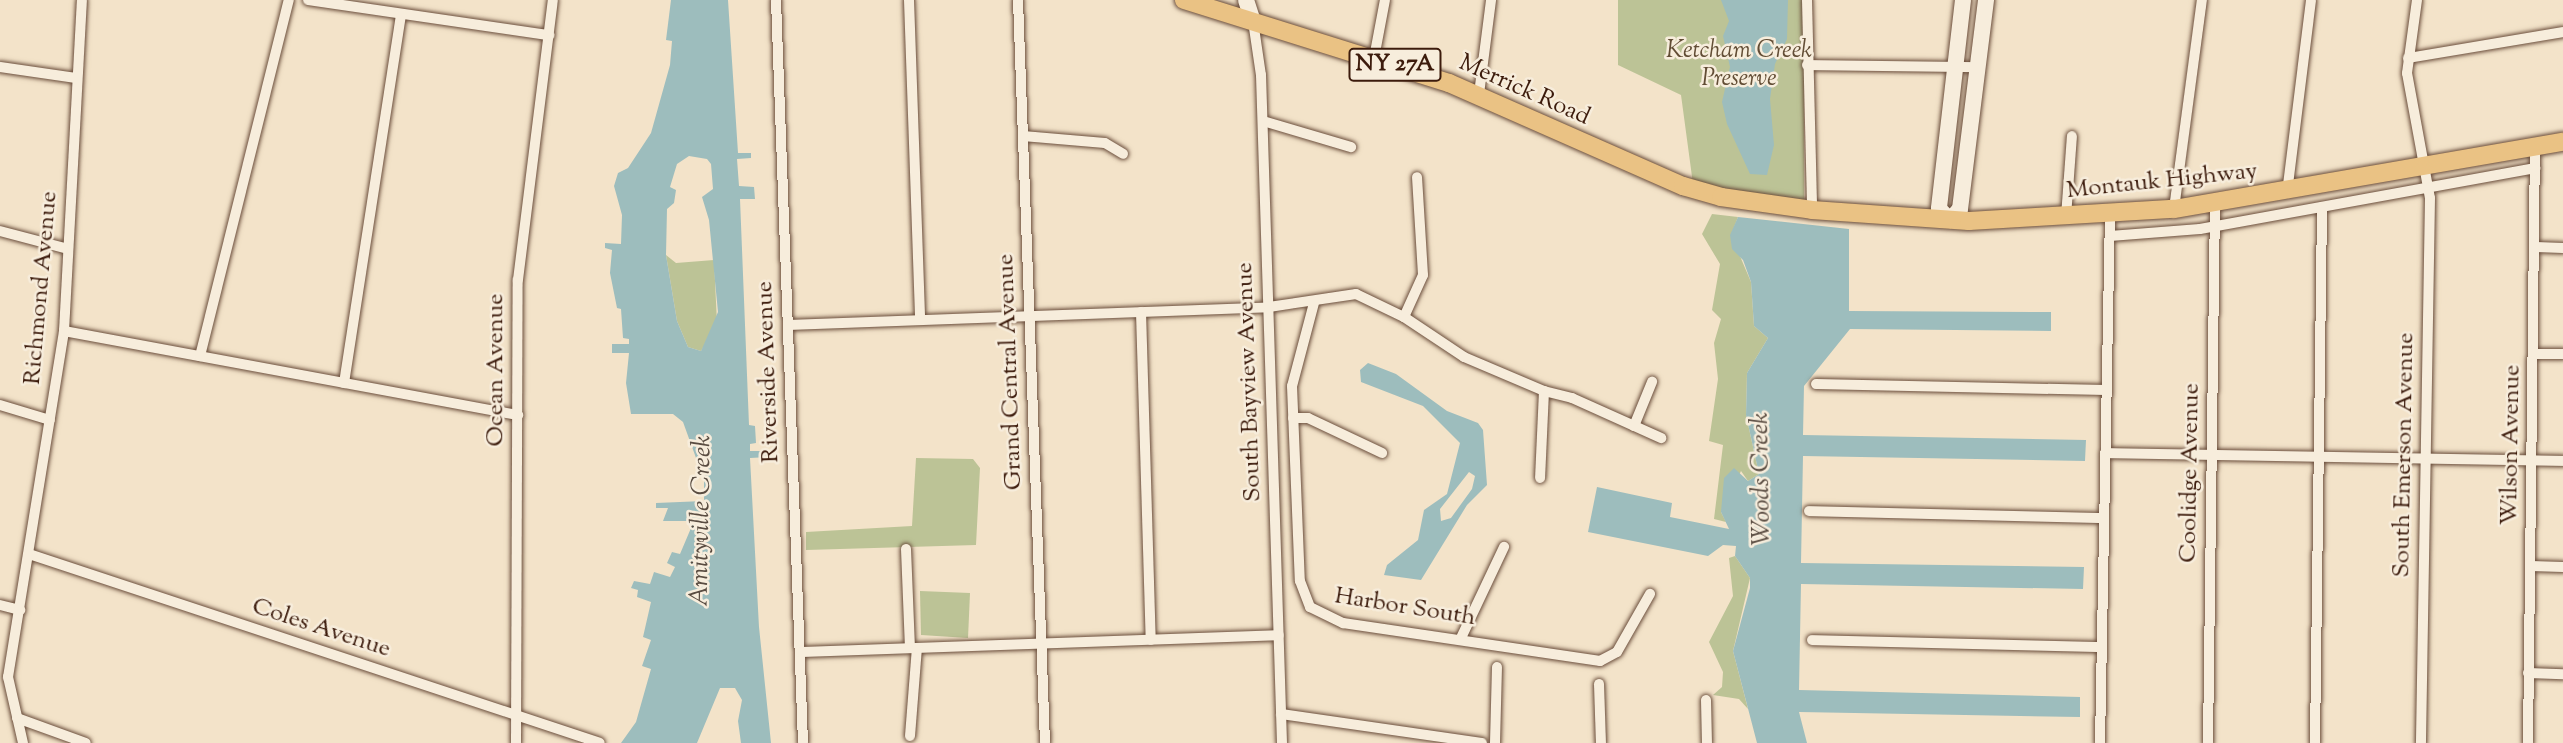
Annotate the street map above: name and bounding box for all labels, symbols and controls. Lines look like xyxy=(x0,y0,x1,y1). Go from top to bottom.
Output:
park label: Ketcham Creek Preserve xyxy=(1666,38,1812,94)
road number: NY 27A xyxy=(1348,46,1442,85)
street label: Merrick Road xyxy=(1454,49,1594,133)
street label: Montauk Highway xyxy=(2065,158,2259,206)
street label: Richmond Avenue xyxy=(19,190,65,386)
street label: Grand Central Avenue xyxy=(992,253,1030,491)
street label: South Bayview Avenue xyxy=(1231,262,1269,502)
street label: Riverside Avenue xyxy=(751,281,787,463)
street label: Ocean Avenue xyxy=(483,293,511,447)
street label: South Emerson Avenue xyxy=(2388,332,2422,578)
street label: Wilson Avenue xyxy=(2496,364,2528,526)
street label: Coolidge Avenue xyxy=(2175,383,2207,563)
water label: Woods Creek xyxy=(1745,412,1779,546)
water label: Amityville Creek xyxy=(685,435,719,607)
street label: Harbor South xyxy=(1332,583,1478,633)
street label: Coles Avenue xyxy=(248,593,394,665)

